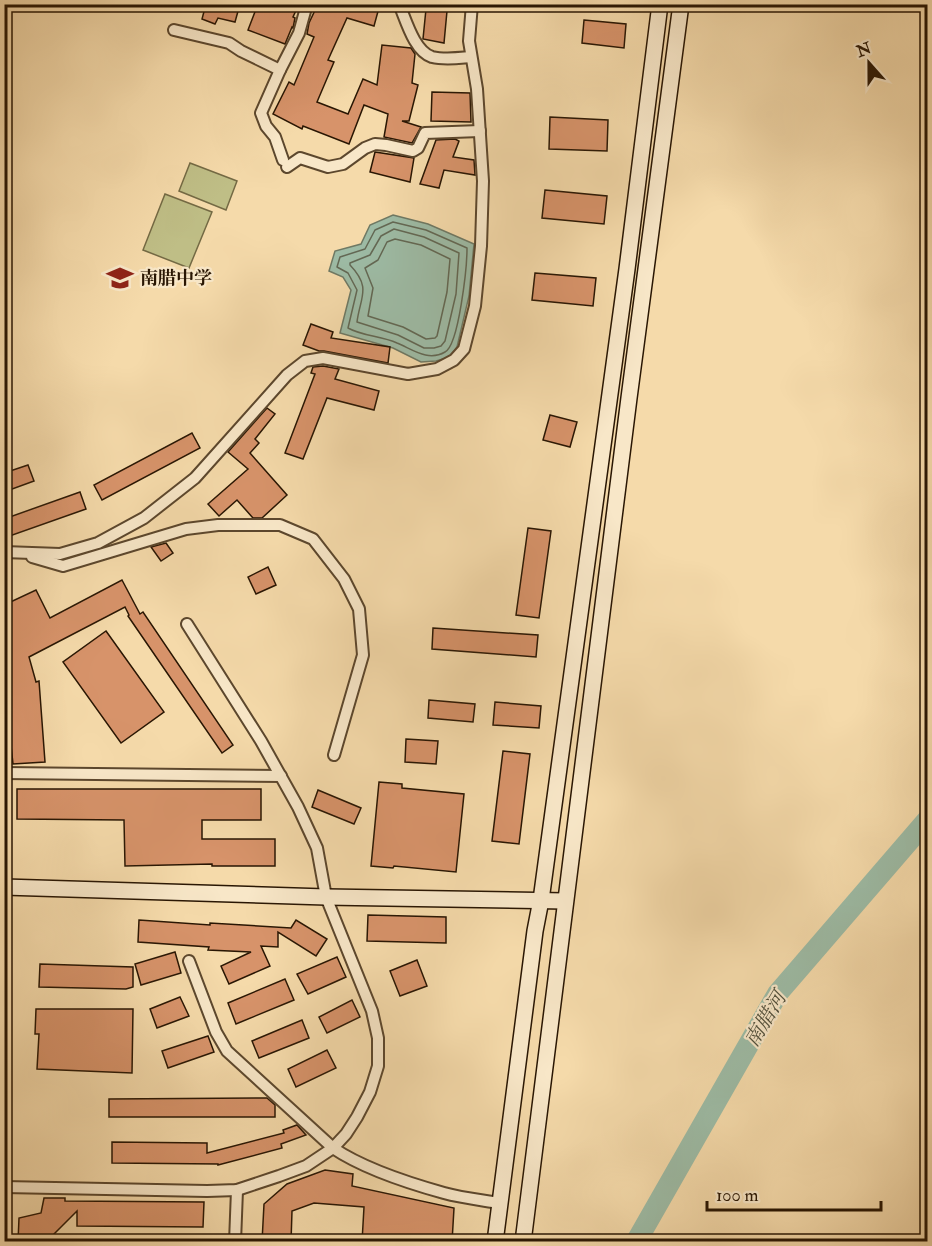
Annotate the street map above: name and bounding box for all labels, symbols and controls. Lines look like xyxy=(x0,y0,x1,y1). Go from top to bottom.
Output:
north arrow xyxy=(839,33,899,93)
text: N xyxy=(853,38,875,62)
school or university icon: 南腊中学 xyxy=(105,263,135,293)
place label: 南腊中学 xyxy=(140,267,212,290)
water label: 南腊河 xyxy=(739,985,793,1051)
scale bar xyxy=(707,1174,881,1212)
text: 100 m xyxy=(716,1184,759,1207)

